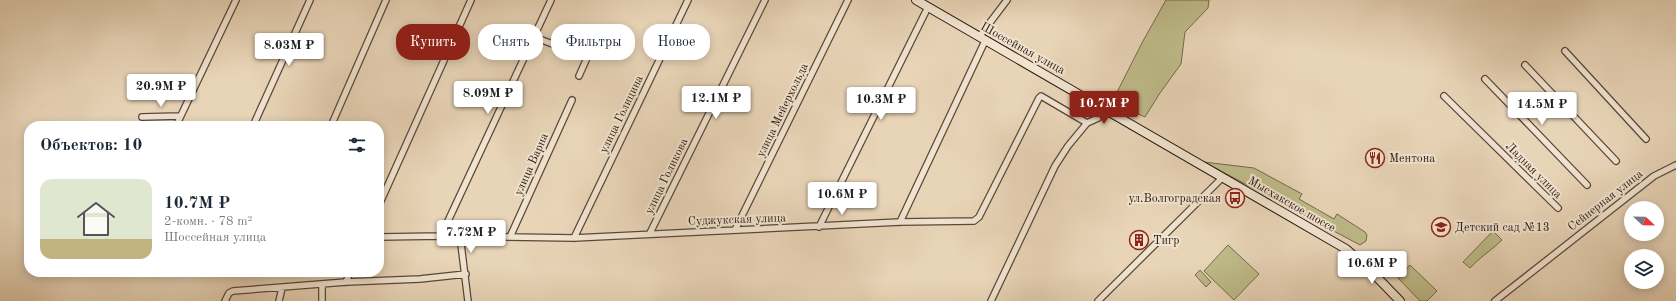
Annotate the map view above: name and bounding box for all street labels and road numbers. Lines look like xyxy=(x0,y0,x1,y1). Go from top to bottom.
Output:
street label: Шоссейная улица xyxy=(978,21,1067,77)
street label: улица Мейерхольда xyxy=(755,62,811,159)
street label: улица Голицина xyxy=(598,74,646,155)
street label: улица Варна xyxy=(513,131,551,197)
street label: улица Голикова xyxy=(643,136,691,216)
street label: Ладная улица xyxy=(1503,140,1564,201)
street label: Сейнерная улица xyxy=(1566,168,1645,234)
street label: Мысхакское шоссе xyxy=(1246,175,1338,235)
street label: Суджукская улица xyxy=(688,212,786,228)

